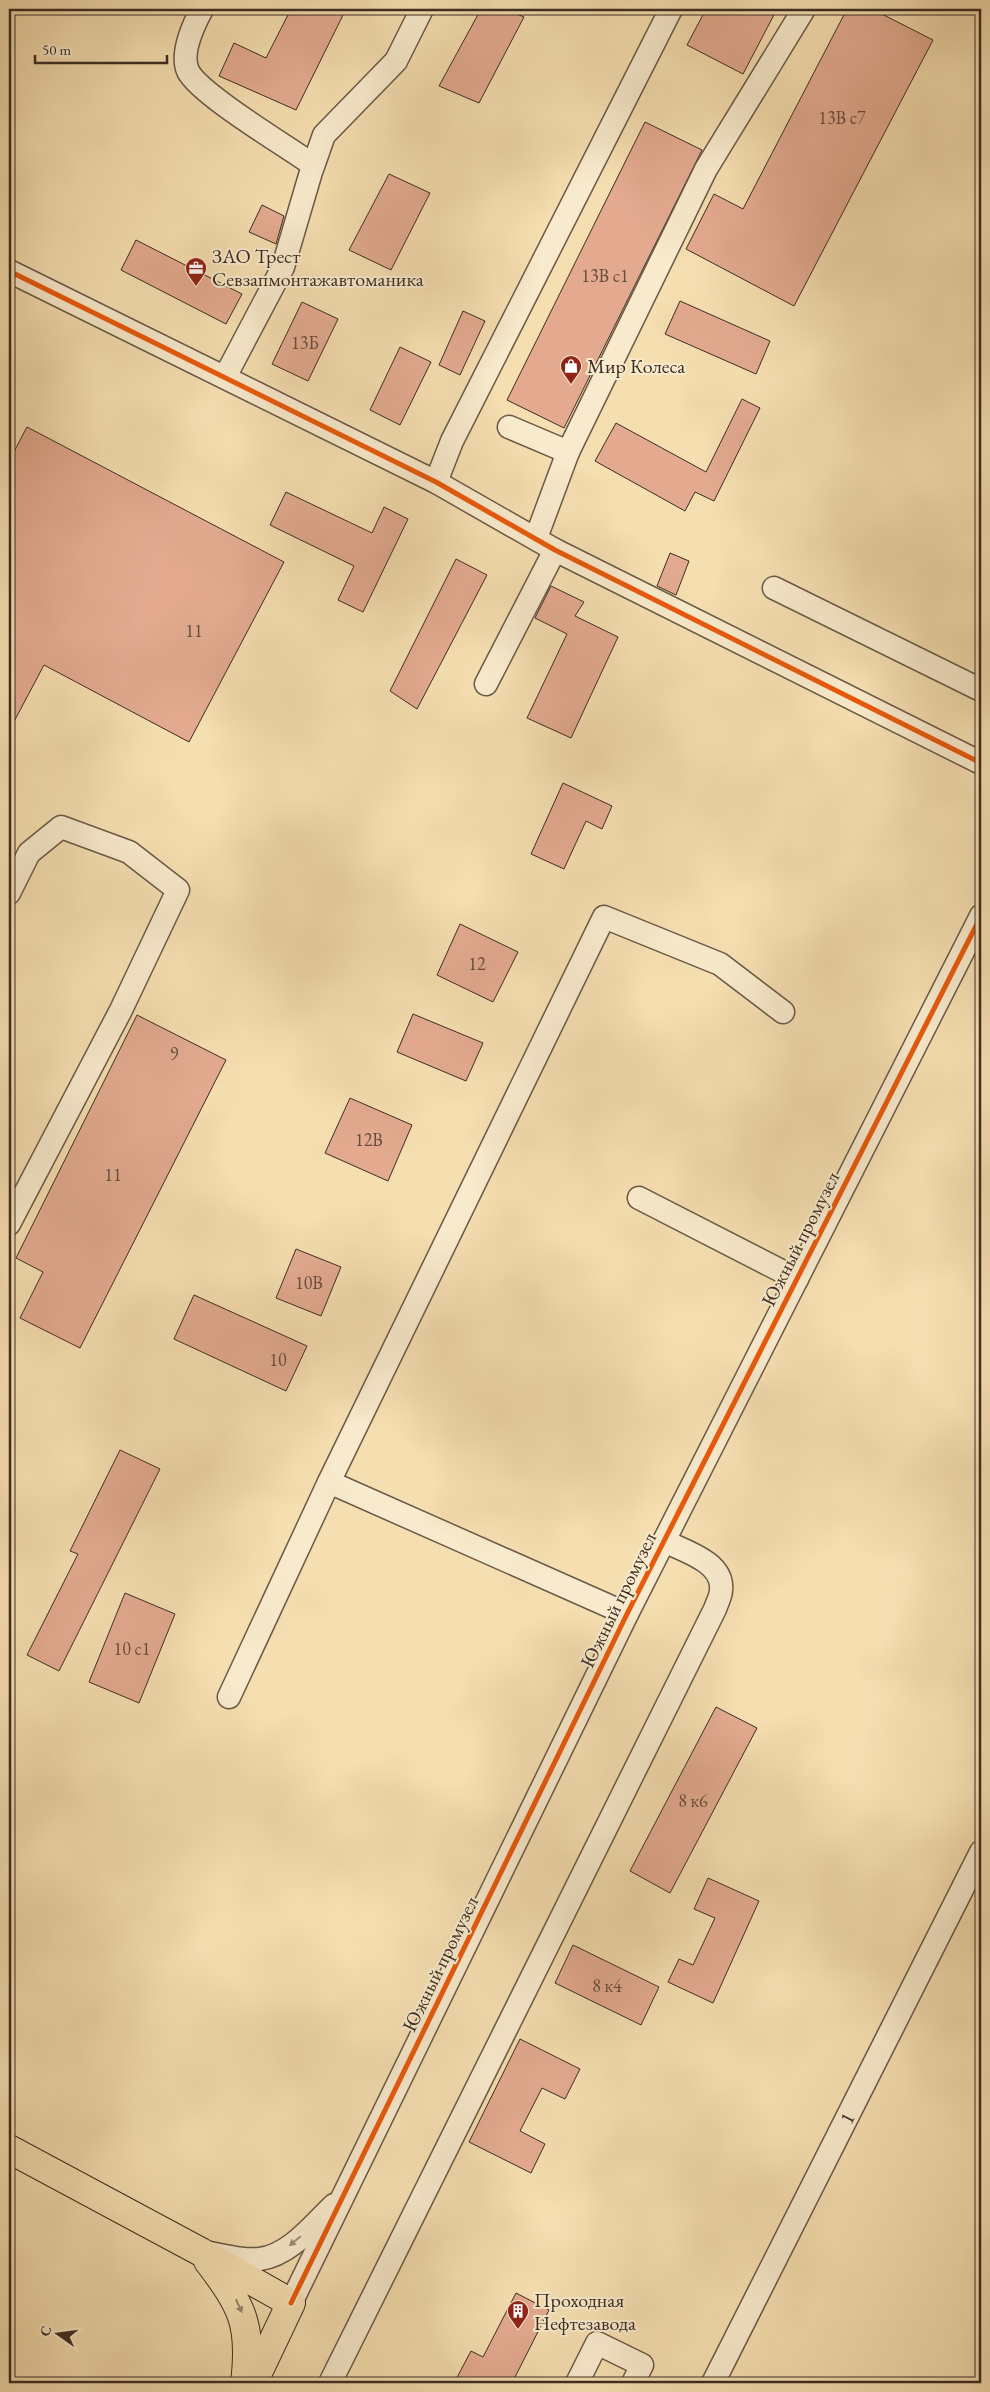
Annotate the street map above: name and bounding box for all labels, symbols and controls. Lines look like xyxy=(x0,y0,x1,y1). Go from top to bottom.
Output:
scale bar xyxy=(35,32,168,64)
text: 50 m xyxy=(42,40,71,59)
house number: 13В с7 xyxy=(818,106,866,129)
place label: ЗАО Трест Севзапмонтажавтоманика xyxy=(212,243,424,292)
office icon: ЗАО Трест Севзапмонтажавтоманика xyxy=(184,256,208,287)
house number: 13В с1 xyxy=(581,264,629,287)
house number: 13Б xyxy=(291,331,319,354)
place label: Мир Колеса xyxy=(587,353,685,379)
shop icon: Мир Колеса xyxy=(559,354,583,385)
house number: 11 xyxy=(185,619,203,642)
house number: 12 xyxy=(468,952,486,975)
house number: 9 xyxy=(170,1042,179,1065)
house number: 12В xyxy=(355,1128,383,1151)
house number: 11 xyxy=(104,1163,122,1186)
street label: Южный промузел xyxy=(755,1167,845,1311)
house number: 10В xyxy=(295,1271,323,1294)
house number: 10 xyxy=(269,1348,287,1371)
street label: Южный промузел xyxy=(574,1527,662,1672)
house number: 10 с1 xyxy=(114,1637,150,1660)
house number: 8 к6 xyxy=(678,1789,708,1812)
street label: Южный промузел xyxy=(396,1891,484,2036)
house number: 8 к4 xyxy=(592,1974,622,1997)
street label: 1 xyxy=(833,2108,861,2128)
one-way arrow xyxy=(290,2235,302,2247)
place label: Проходная Нефтезавода xyxy=(534,2287,636,2336)
one-way arrow xyxy=(235,2299,243,2313)
building icon: Проходная Нефтезавода xyxy=(506,2299,530,2330)
north arrow xyxy=(32,2310,82,2360)
text: С xyxy=(35,2324,55,2338)

